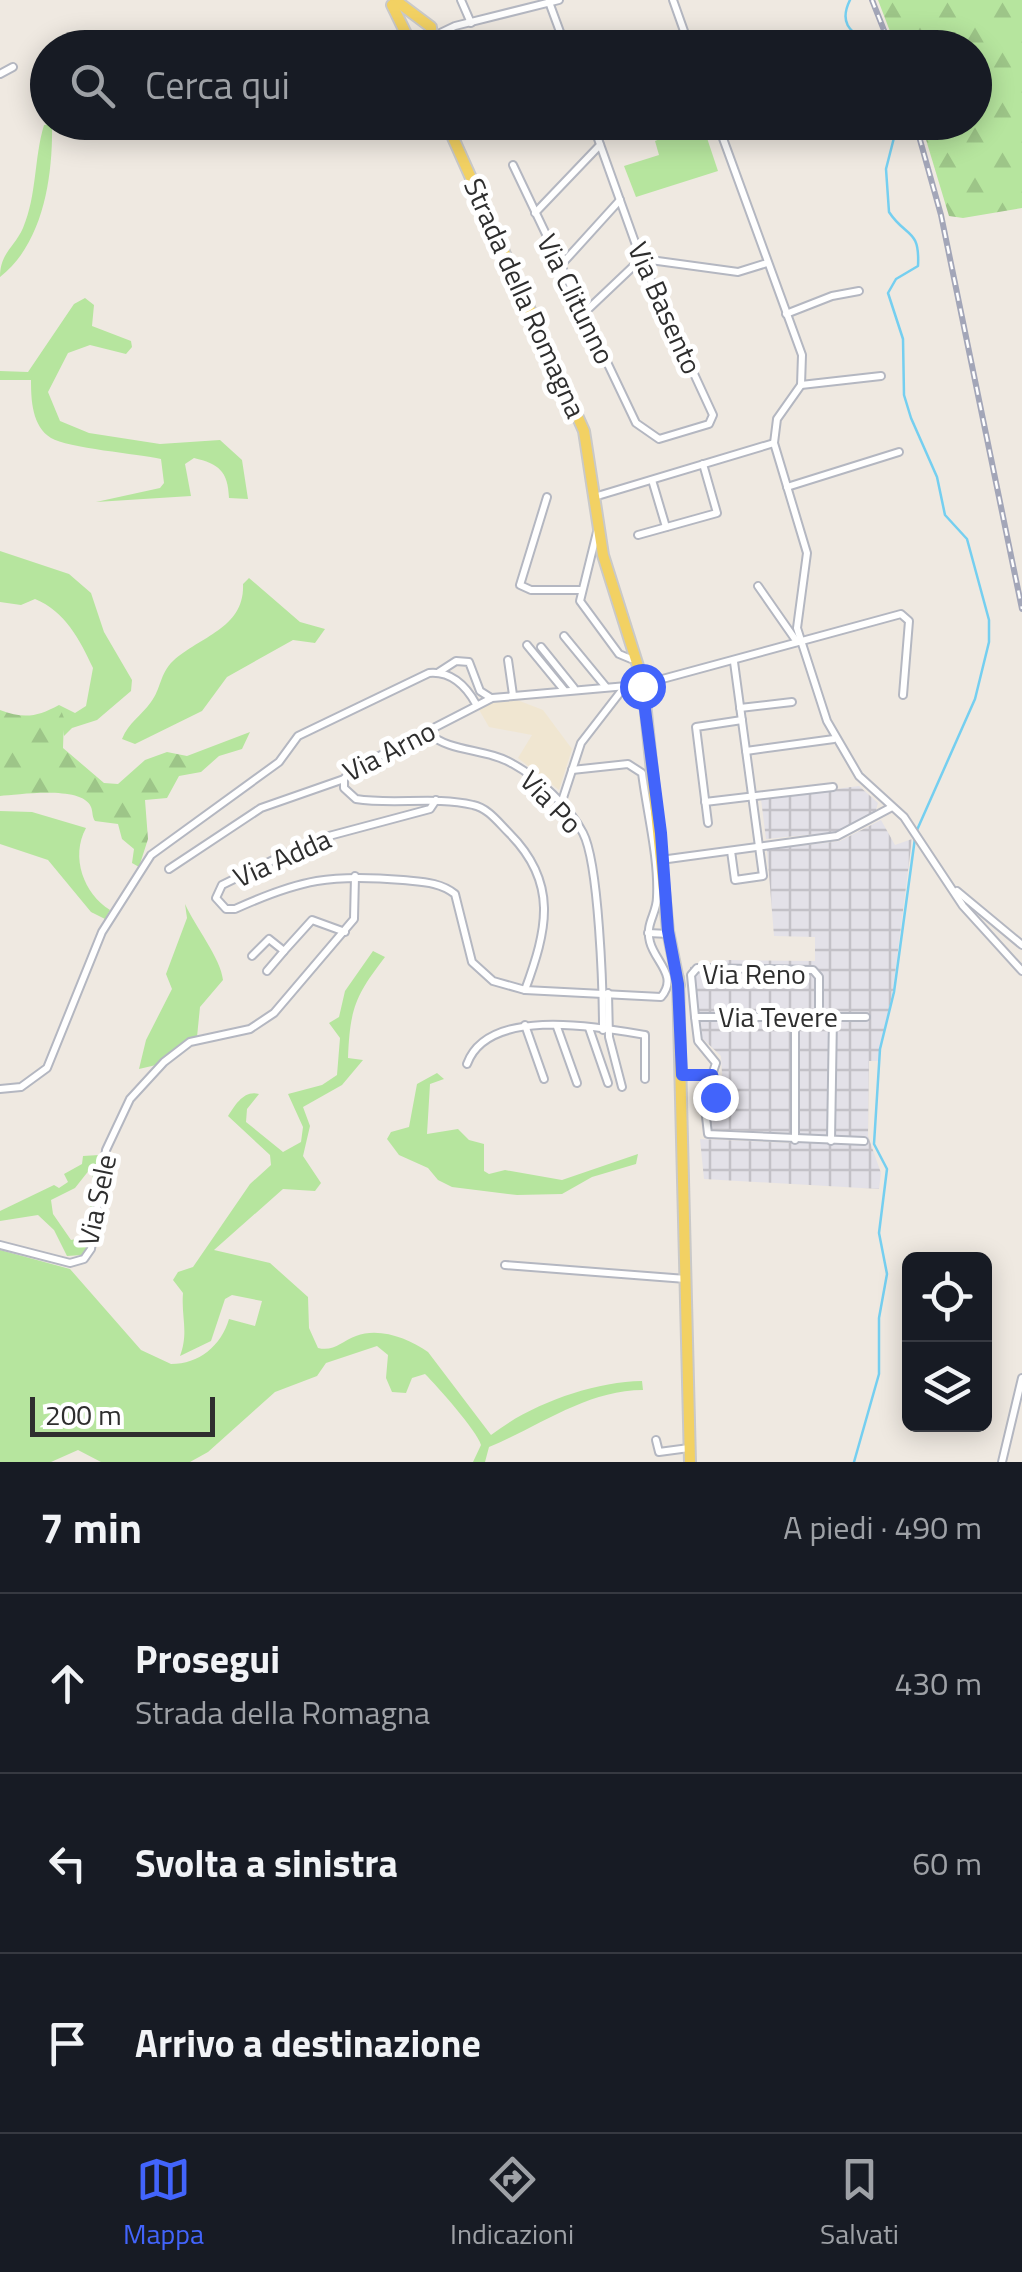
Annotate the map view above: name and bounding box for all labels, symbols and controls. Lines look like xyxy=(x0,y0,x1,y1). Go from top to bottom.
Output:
search box xyxy=(30,30,992,140)
text: Cerca qui xyxy=(145,56,290,114)
icon: search xyxy=(65,58,120,113)
street label: Strada della Romagna xyxy=(453,171,598,424)
street label: Via Clitunno xyxy=(526,226,626,371)
street label: Via Basento xyxy=(617,235,714,381)
route start xyxy=(620,664,666,710)
street label: Via Arno xyxy=(335,709,443,792)
street label: Via Po xyxy=(510,760,592,843)
street label: Via Adda xyxy=(226,817,337,898)
street label: Via Reno xyxy=(702,952,806,995)
street label: Via Tevere xyxy=(718,995,838,1038)
route end xyxy=(693,1075,739,1121)
street label: Via Sele xyxy=(66,1150,127,1250)
map controls xyxy=(902,1252,992,1432)
button: locate xyxy=(902,1252,992,1342)
button: layers xyxy=(902,1342,992,1432)
scale bar xyxy=(30,1392,215,1436)
text: 200 m xyxy=(45,1393,122,1436)
text: 7 min xyxy=(40,1495,142,1559)
text: A piedi · 490 m xyxy=(783,1503,982,1551)
text: Prosegui xyxy=(135,1630,280,1688)
icon: ahead xyxy=(40,1656,95,1711)
text: 430 m xyxy=(894,1659,982,1707)
text: Strada della Romagna xyxy=(135,1688,430,1736)
text: Svolta a sinistra xyxy=(135,1834,398,1892)
icon: left xyxy=(40,1836,95,1891)
text: 60 m xyxy=(912,1839,982,1887)
text: Arrivo a destinazione xyxy=(135,2014,481,2072)
icon: arrive xyxy=(40,2016,95,2071)
tab: Mappa xyxy=(123,2152,204,2255)
tab: Indicazioni xyxy=(450,2152,574,2255)
tab: Salvati xyxy=(820,2152,899,2255)

